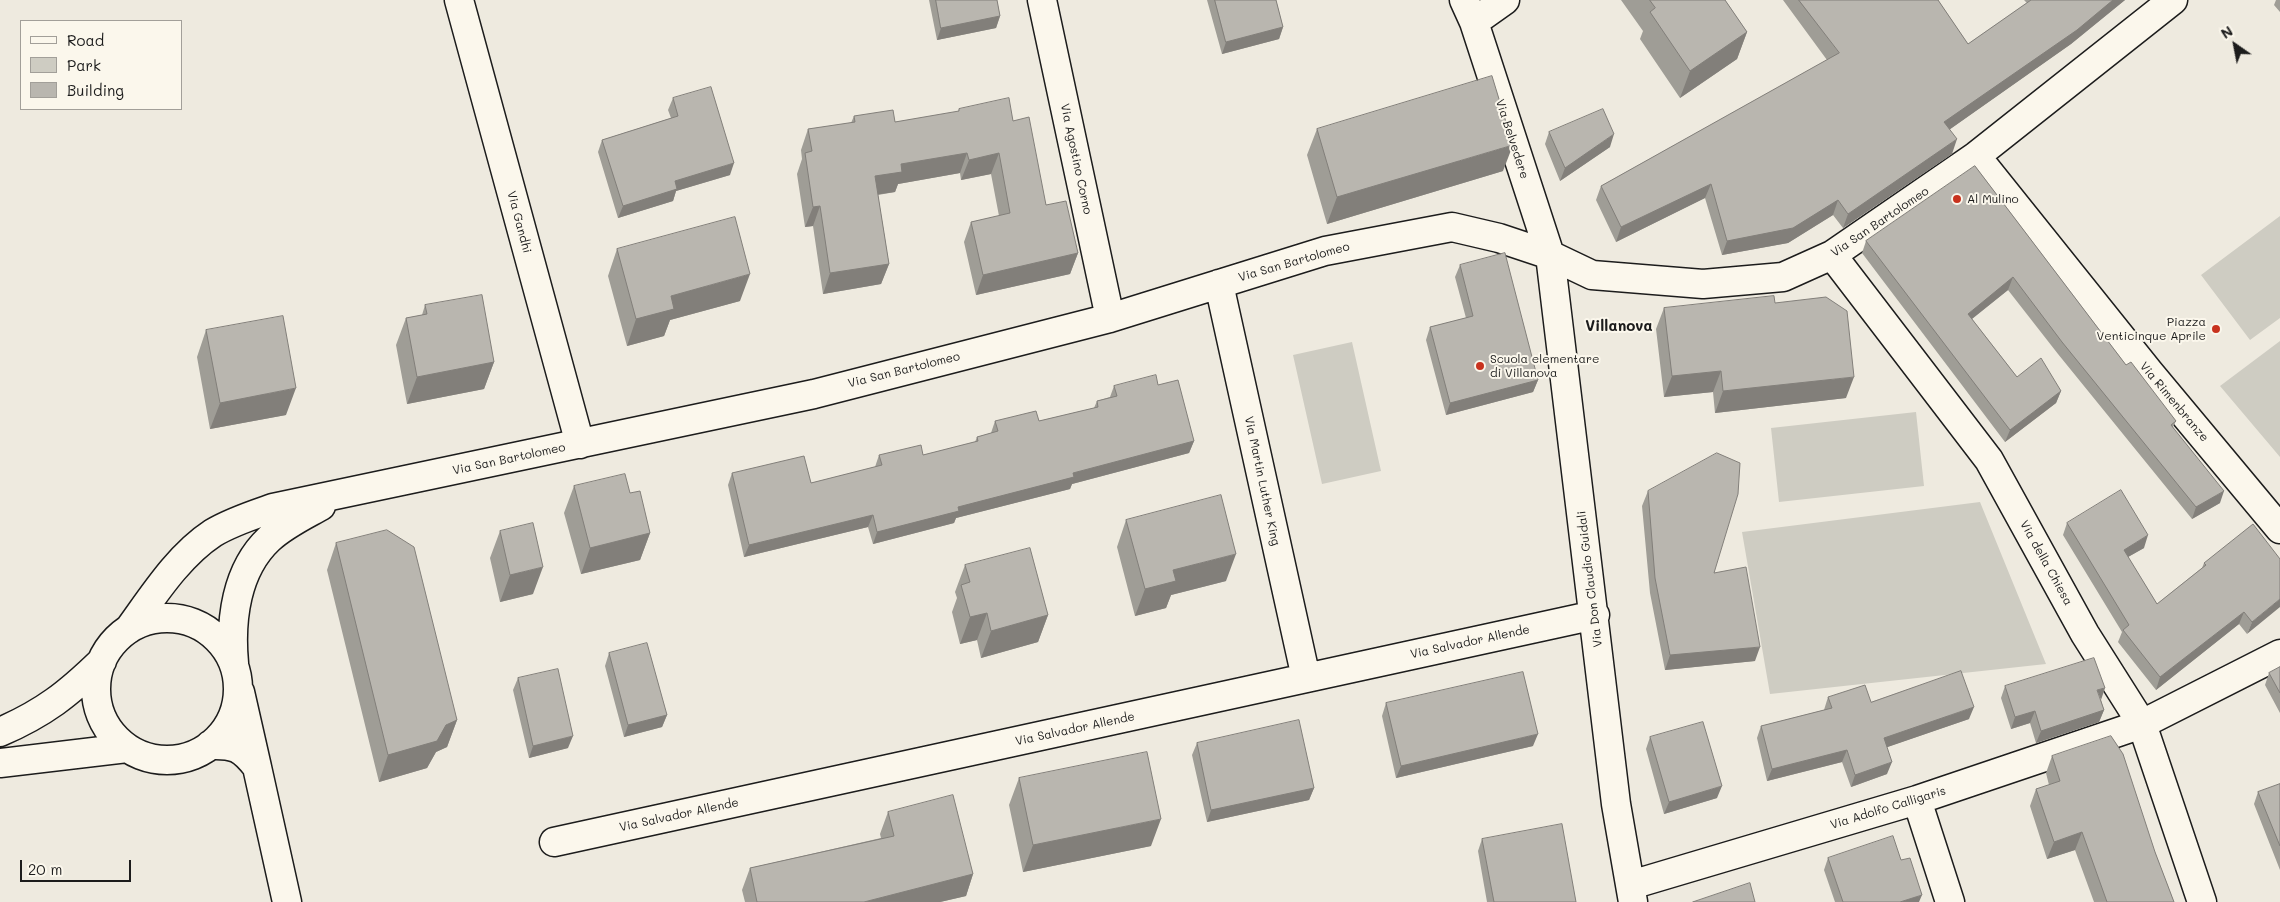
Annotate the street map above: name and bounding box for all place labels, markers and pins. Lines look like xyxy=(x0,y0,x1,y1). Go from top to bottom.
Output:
place label: Al Mulino xyxy=(1967,192,2019,206)
marker: Al Mulino xyxy=(1951,193,1963,205)
place label: Piazza Venticinque Aprile xyxy=(2097,315,2206,343)
marker: Piazza Venticinque Aprile xyxy=(2210,323,2222,335)
place label: Scuola elementare di Villanova xyxy=(1490,352,1600,380)
marker: Scuola elementare di Villanova xyxy=(1474,360,1486,372)

